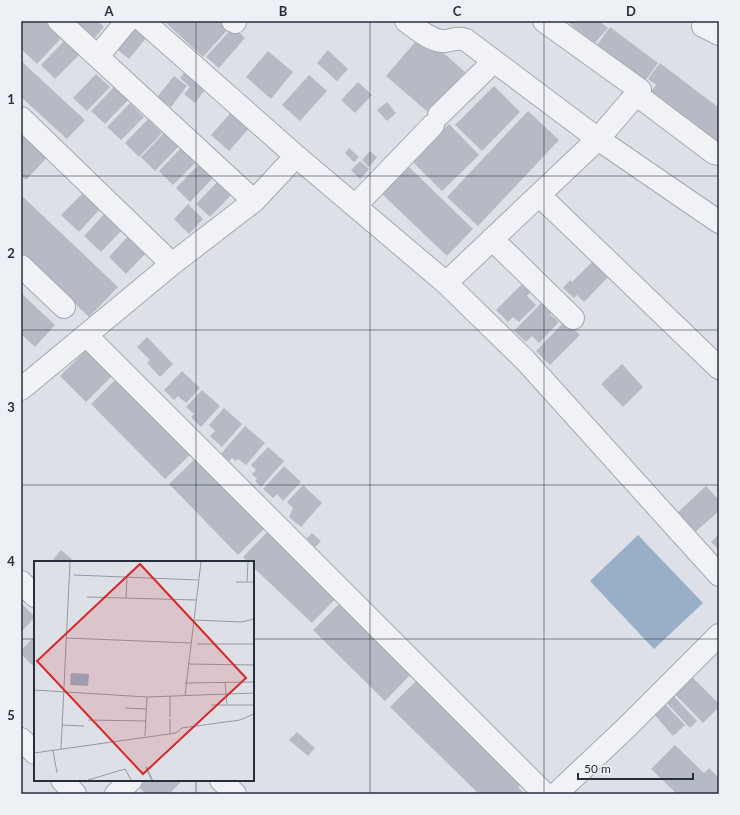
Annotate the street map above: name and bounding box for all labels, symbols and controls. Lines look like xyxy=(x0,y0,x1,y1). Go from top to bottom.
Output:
text: A xyxy=(103,3,114,19)
text: B xyxy=(279,3,288,19)
text: C xyxy=(453,3,462,19)
text: D xyxy=(626,3,636,19)
text: 1 xyxy=(7,91,15,107)
text: 2 xyxy=(7,245,15,261)
text: 3 xyxy=(7,399,15,415)
text: 4 xyxy=(7,553,15,569)
inset map xyxy=(34,561,254,781)
text: 5 xyxy=(7,707,15,723)
scale bar xyxy=(578,755,693,781)
text: 50 m xyxy=(584,761,611,776)

